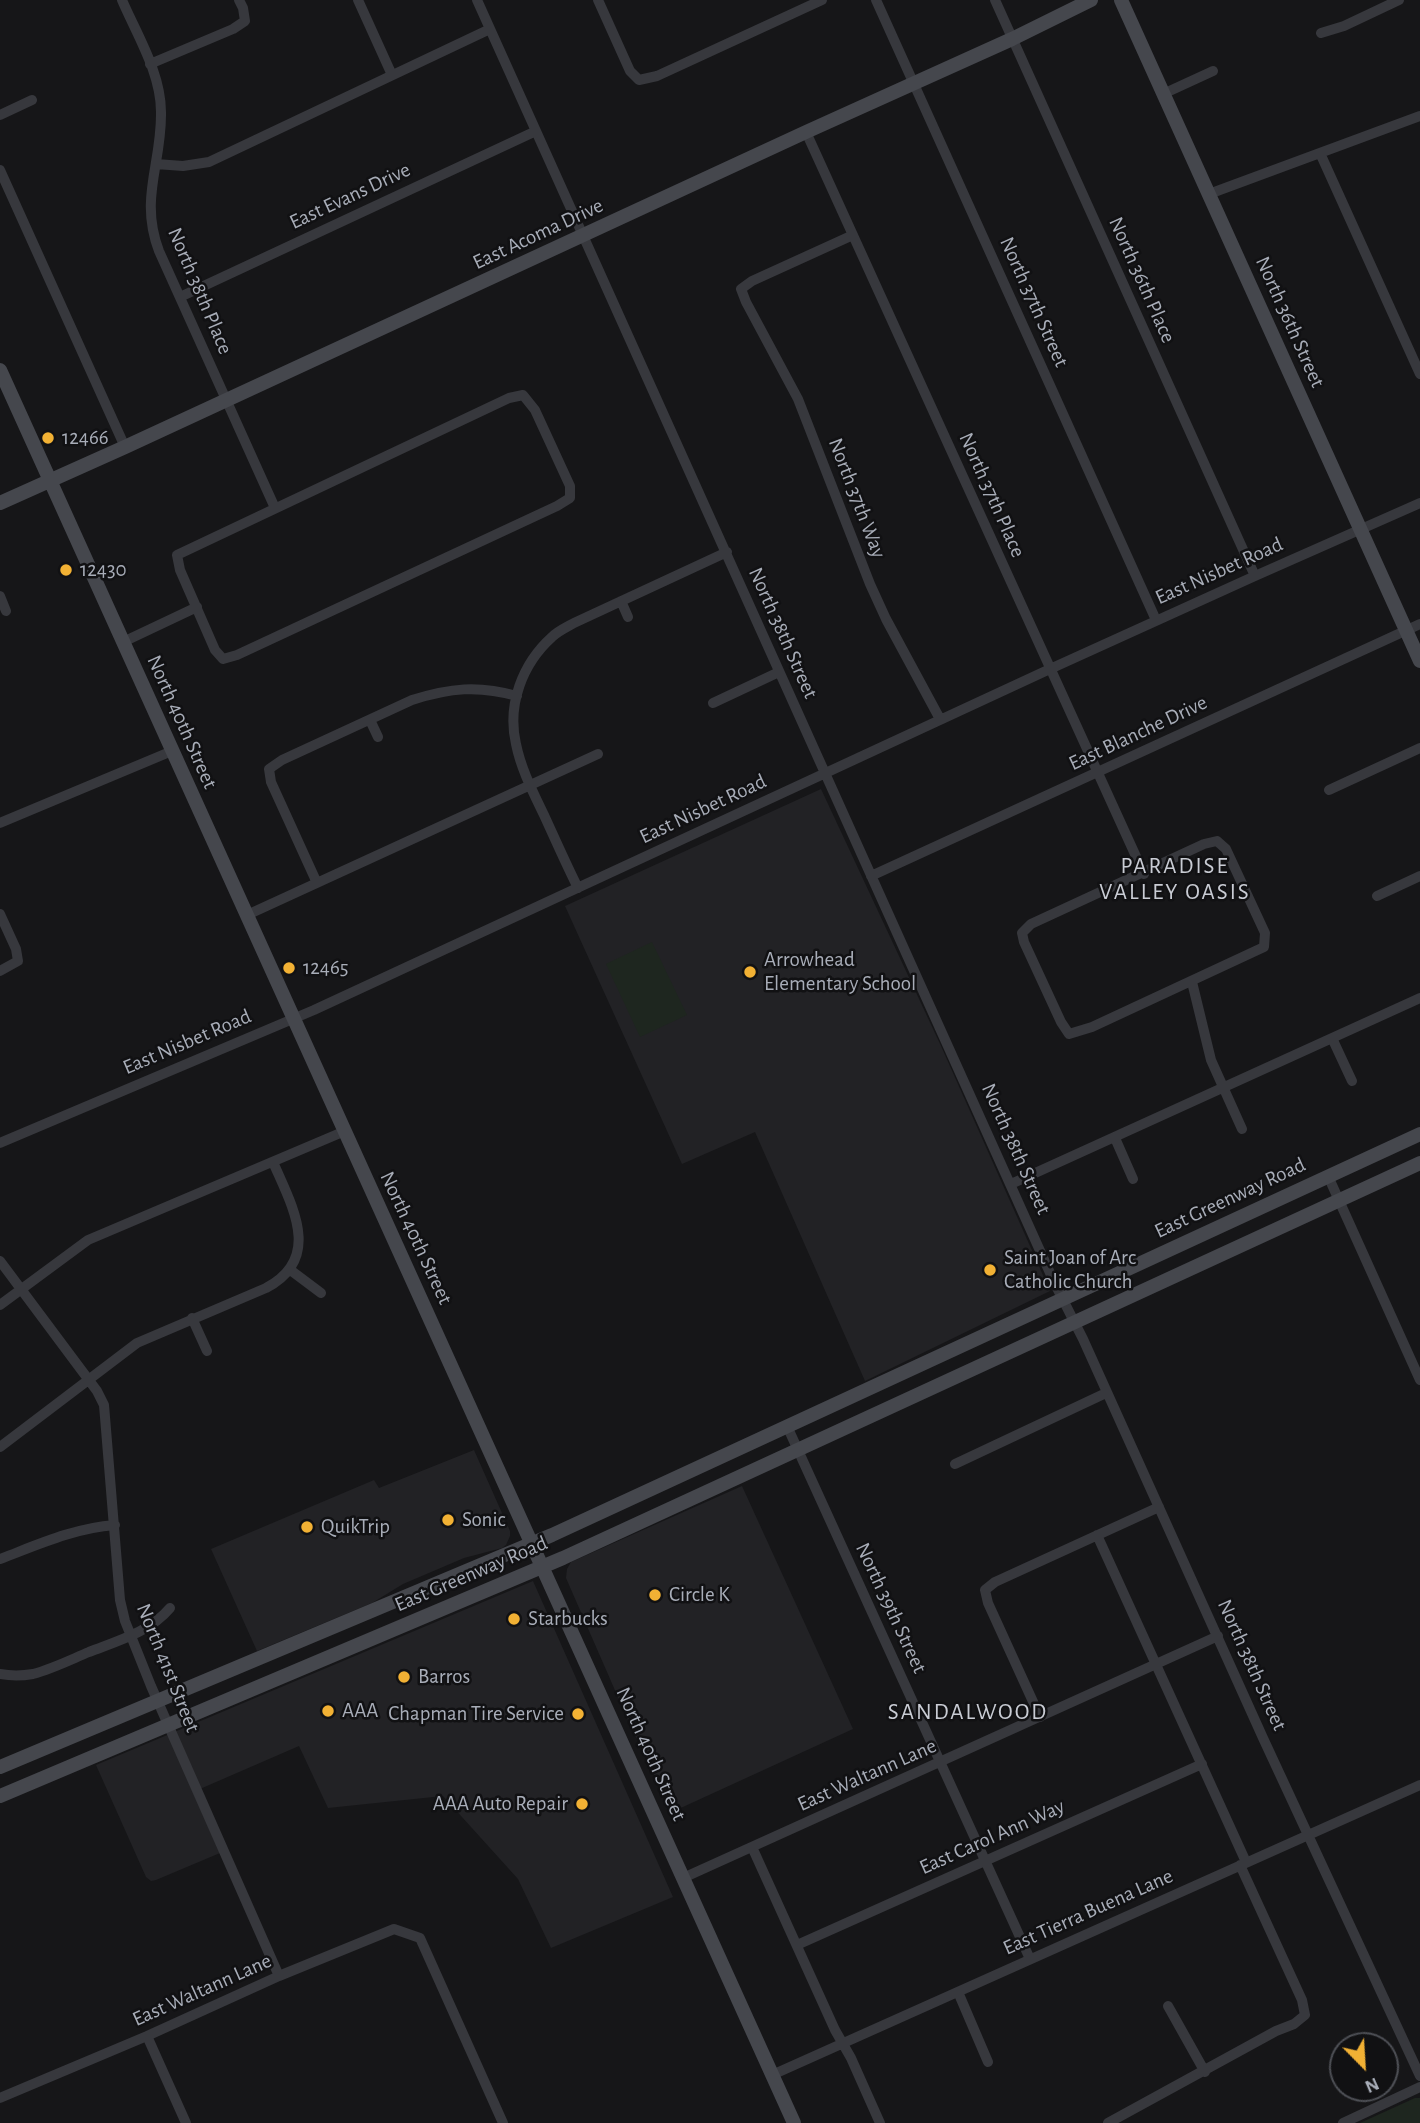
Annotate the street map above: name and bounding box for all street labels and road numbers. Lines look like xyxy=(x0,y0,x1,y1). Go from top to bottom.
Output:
street label: East Evans Drive xyxy=(285,157,415,235)
street label: East Acoma Drive xyxy=(469,193,607,275)
street label: North 36th Place xyxy=(1103,213,1181,347)
street label: North 38th Place xyxy=(162,224,238,358)
street label: North 37th Street xyxy=(994,233,1074,371)
street label: North 36th Street xyxy=(1250,253,1330,391)
street label: North 37th Place xyxy=(953,429,1031,561)
street label: North 37th Way xyxy=(823,434,891,562)
street label: East Nisbet Road xyxy=(1151,532,1287,610)
street label: North 38th Street xyxy=(743,563,823,703)
street label: North 40th Street xyxy=(141,651,223,793)
street label: East Blanche Drive xyxy=(1065,690,1211,776)
street label: East Nisbet Road xyxy=(636,769,770,849)
street label: East Nisbet Road xyxy=(119,1004,255,1080)
street label: North 38th Street xyxy=(976,1079,1056,1219)
street label: East Greenway Road xyxy=(1151,1152,1309,1244)
street label: North 40th Street xyxy=(374,1168,458,1308)
street label: East Greenway Road xyxy=(391,1530,551,1618)
street label: North 39th Street xyxy=(850,1539,932,1677)
street label: North 38th Street xyxy=(1212,1595,1292,1735)
street label: North 41st Street xyxy=(131,1600,205,1736)
street label: North 40th Street xyxy=(610,1683,692,1825)
street label: East Waltann Lane xyxy=(793,1733,941,1817)
street label: East Carol Ann Way xyxy=(915,1794,1069,1880)
street label: East Tierra Buena Lane xyxy=(999,1863,1177,1961)
street label: East Waltann Lane xyxy=(128,1948,276,2032)

